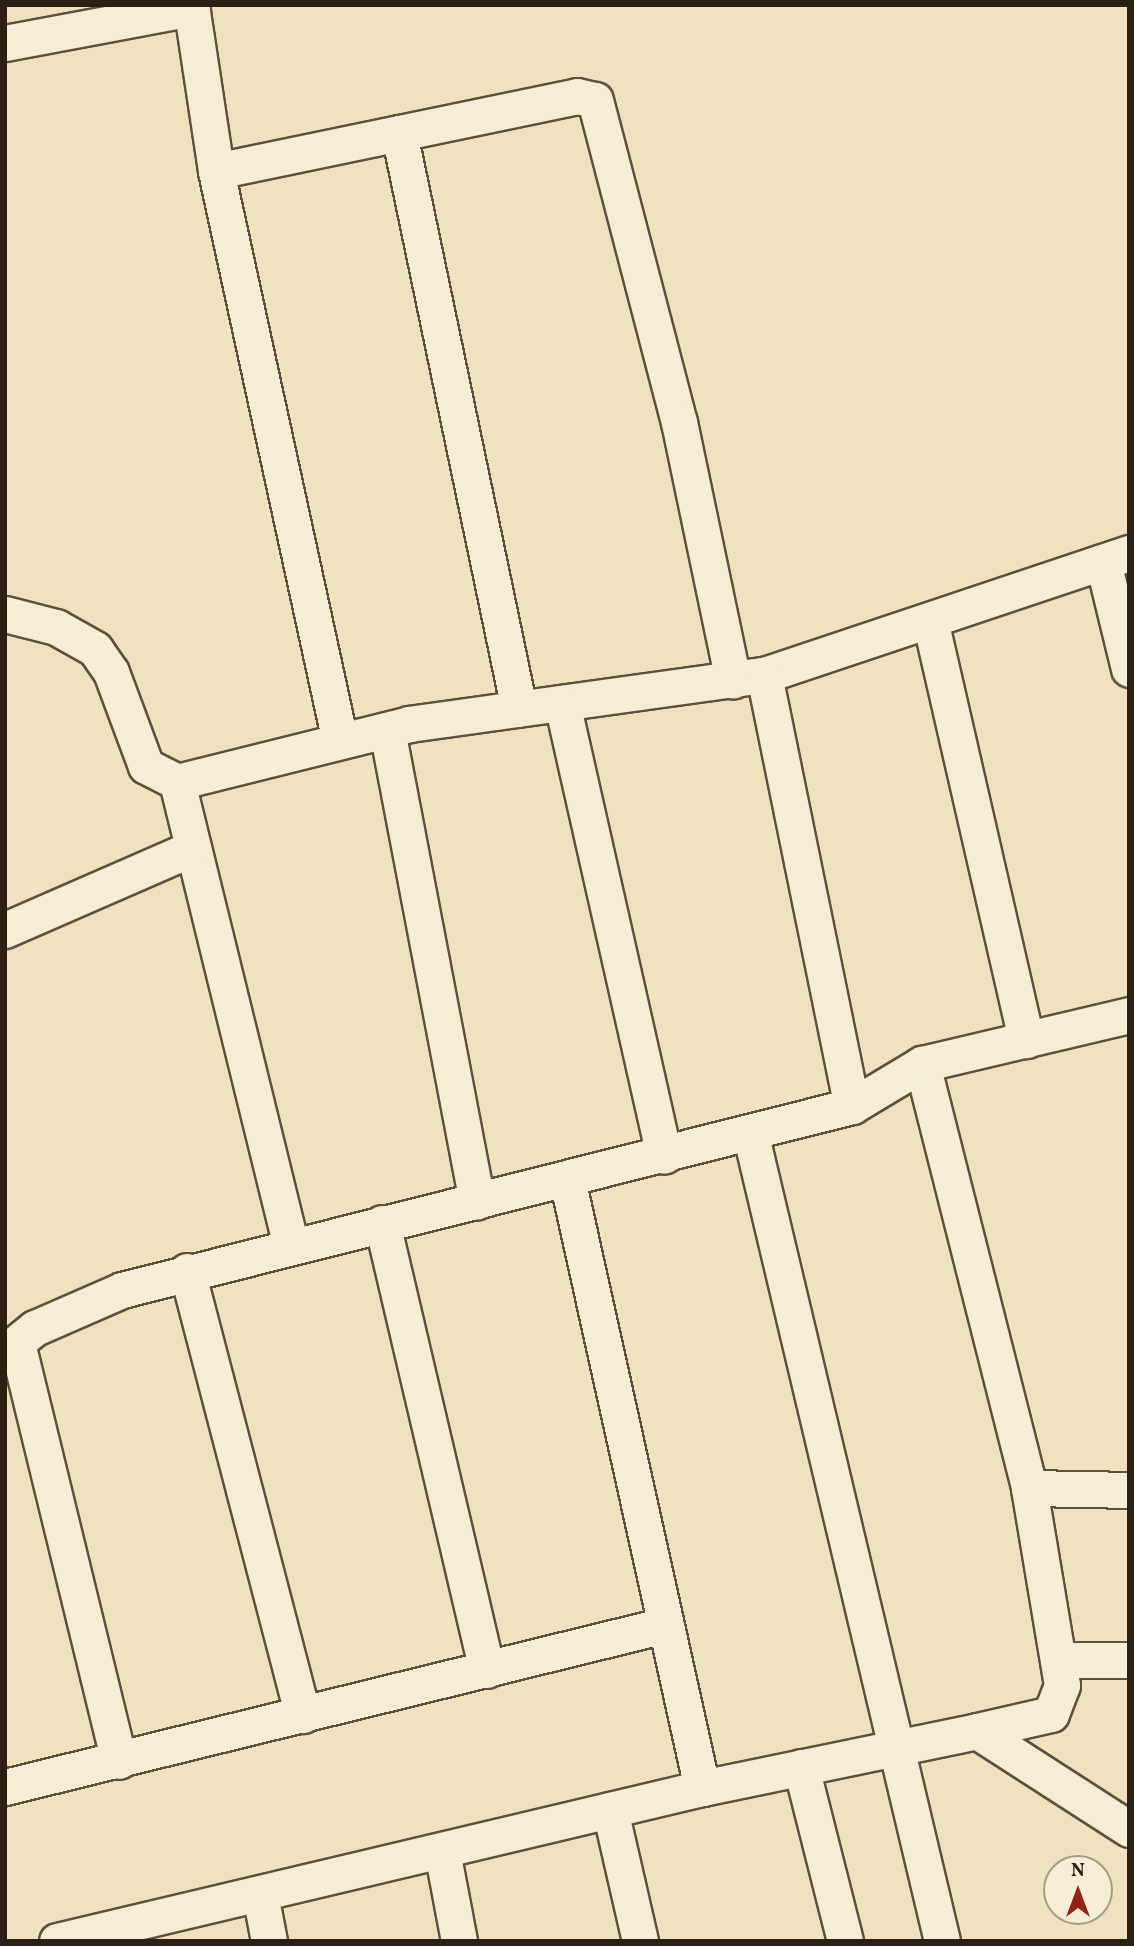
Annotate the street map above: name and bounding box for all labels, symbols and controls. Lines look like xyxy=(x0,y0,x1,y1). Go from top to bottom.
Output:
north arrow xyxy=(1043,1855,1113,1925)
text: N xyxy=(1071,1858,1085,1884)

